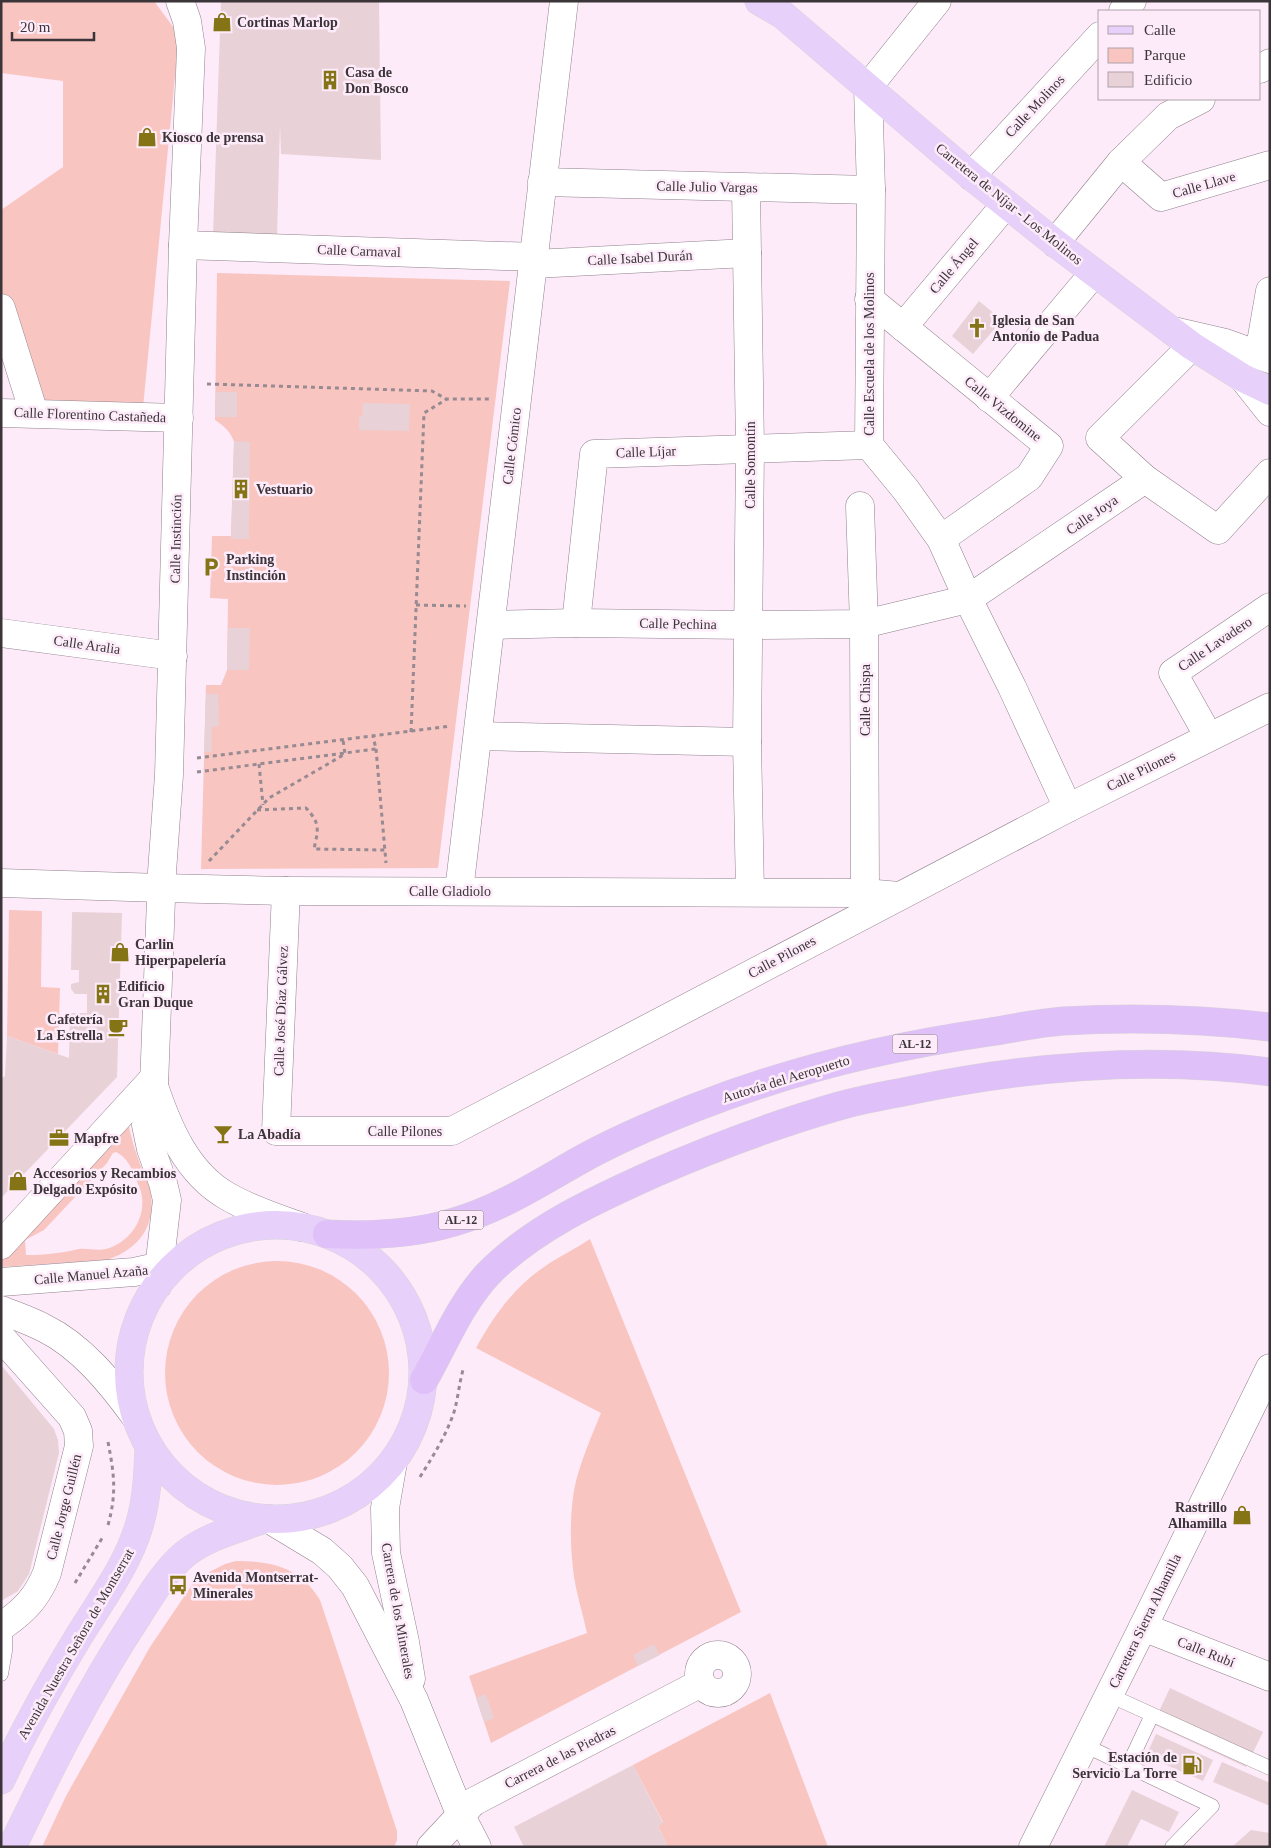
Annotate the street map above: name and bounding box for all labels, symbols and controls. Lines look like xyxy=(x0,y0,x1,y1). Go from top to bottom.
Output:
scale bar xyxy=(12,10,95,42)
legend xyxy=(1098,10,1261,100)
shop icon: Cortinas Marlop xyxy=(211,11,233,33)
place label: Cortinas Marlop xyxy=(237,15,338,30)
text: 20 m xyxy=(20,19,51,35)
text: Calle xyxy=(1144,22,1176,38)
text: Parque xyxy=(1144,47,1186,63)
place label: Casa de Don Bosco xyxy=(345,65,408,96)
building icon: Casa de Don Bosco xyxy=(319,69,341,91)
street label: Calle Molinos xyxy=(1002,72,1068,140)
text: Edificio xyxy=(1144,72,1192,88)
shop icon: Kiosco de prensa xyxy=(136,126,158,148)
place label: Kiosco de prensa xyxy=(162,130,264,145)
street label: Carretera de Níjar - Los Molinos xyxy=(933,140,1085,268)
street label: Calle Llave xyxy=(1171,169,1237,201)
street label: Calle Julio Vargas xyxy=(656,179,758,195)
street label: Calle Ángel xyxy=(926,235,981,297)
street label: Calle Carnaval xyxy=(317,242,401,260)
street label: Calle Isabel Durán xyxy=(587,248,693,268)
street label: Calle Escuela de los Molinos xyxy=(862,272,877,436)
place label: Iglesia de San Antonio de Padua xyxy=(992,313,1099,344)
church icon: Iglesia de San Antonio de Padua xyxy=(966,317,988,339)
street label: Calle Vizdomine xyxy=(962,374,1044,444)
street label: Calle Florentino Castañeda xyxy=(14,405,167,425)
street label: Calle Cómico xyxy=(500,407,524,485)
street label: Calle Somontín xyxy=(743,421,758,509)
street label: Calle Líjar xyxy=(616,443,677,461)
building icon: Vestuario xyxy=(230,478,252,500)
place label: Vestuario xyxy=(256,482,313,497)
street label: Calle Joya xyxy=(1063,492,1121,538)
street label: Calle Instinción xyxy=(168,494,184,584)
place label: Parking Instinción xyxy=(226,552,286,583)
parking icon: Parking Instinción xyxy=(200,556,222,578)
street label: Calle Lavadero xyxy=(1175,614,1255,674)
street label: Calle Pechina xyxy=(639,616,718,632)
street label: Calle Aralia xyxy=(53,633,122,657)
street label: Calle Chispa xyxy=(858,663,873,736)
street label: Calle Pilones xyxy=(1104,748,1178,794)
street label: Calle Gladiolo xyxy=(409,884,491,899)
street label: Calle Pilones xyxy=(746,933,818,981)
place label: Carlin Hiperpapelería xyxy=(135,937,226,968)
shop icon: Carlin Hiperpapelería xyxy=(109,941,131,963)
street label: Calle José Díaz Gálvez xyxy=(271,946,291,1076)
place label: Edificio Gran Duque xyxy=(118,979,193,1010)
building icon: Edificio Gran Duque xyxy=(92,983,114,1005)
place label: Cafetería La Estrella xyxy=(37,1012,103,1043)
cafe icon: Cafetería La Estrella xyxy=(107,1016,129,1038)
road number: AL-12 xyxy=(892,1034,938,1054)
street label: Autovía del Aeropuerto xyxy=(721,1053,851,1105)
bar icon: La Abadía xyxy=(212,1123,234,1145)
street label: Calle Pilones xyxy=(368,1124,442,1139)
office icon: Mapfre xyxy=(48,1127,70,1149)
place label: La Abadía xyxy=(238,1127,301,1142)
place label: Mapfre xyxy=(74,1131,119,1146)
place label: Accesorios y Recambios Delgado Expósito xyxy=(33,1166,177,1197)
shop icon: Accesorios y Recambios Delgado Expósito xyxy=(7,1170,29,1192)
road number: AL-12 xyxy=(438,1210,484,1230)
street label: Calle Manuel Azaña xyxy=(33,1262,149,1287)
street label: Calle Jorge Guillén xyxy=(44,1452,84,1562)
place label: Rastrillo Alhamilla xyxy=(1168,1500,1227,1531)
shop icon: Rastrillo Alhamilla xyxy=(1231,1504,1253,1526)
street label: Carrera de los Minerales xyxy=(379,1542,417,1680)
street label: Avenida Nuestra Señora de Montserrat xyxy=(15,1546,137,1742)
street label: Carretera Sierra Alhamilla xyxy=(1106,1551,1184,1691)
place label: Avenida Montserrat- Minerales xyxy=(193,1570,319,1601)
bus stop icon: Avenida Montserrat- Minerales xyxy=(167,1574,189,1596)
street label: Calle Rubí xyxy=(1175,1634,1237,1670)
street label: Carrera de las Piedras xyxy=(502,1723,618,1791)
place label: Estación de Servicio La Torre xyxy=(1072,1750,1177,1781)
fuel station icon: Estación de Servicio La Torre xyxy=(1181,1754,1203,1776)

